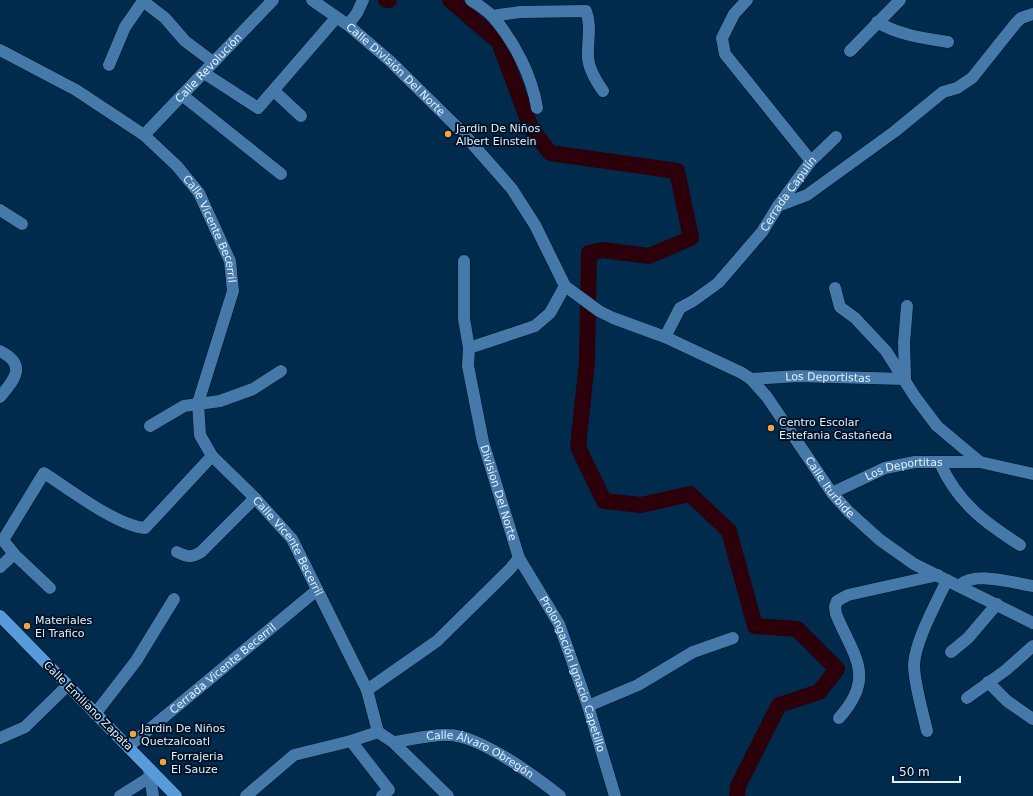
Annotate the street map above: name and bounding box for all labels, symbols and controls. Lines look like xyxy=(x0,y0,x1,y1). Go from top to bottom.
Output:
street label: Calle División Del Norte xyxy=(344,20,448,118)
street label: Calle Revolución xyxy=(172,30,244,105)
place label: Jardin De Niños Albert Einstein xyxy=(455,122,541,148)
marker: Jardin De Niños Albert Einstein xyxy=(443,129,453,139)
street label: Cerrada Capulín xyxy=(758,153,819,234)
street label: Calle Vicente Becerril xyxy=(180,172,239,283)
street label: Los Deportistas xyxy=(785,369,871,385)
place label: Centro Escolar Estefania Castañeda xyxy=(779,416,892,442)
marker: Centro Escolar Estefania Castañeda xyxy=(766,423,776,433)
street label: Division Del Norte xyxy=(478,443,520,542)
street label: Calle Iturbide xyxy=(803,454,858,520)
street label: Los Deportitas xyxy=(863,456,943,483)
street label: Calle Vicente Becerril xyxy=(250,494,326,598)
street label: Prolongación Ignacio Capetillo xyxy=(537,594,608,754)
place label: Materiales El Trafico xyxy=(35,614,92,640)
street label: Cerrada Vicente Becerril xyxy=(167,620,278,716)
marker: Materiales El Trafico xyxy=(22,621,32,631)
street label: Calle Emiliano Zapata xyxy=(41,659,135,753)
place label: Jardin De Niños Quetzalcoatl xyxy=(140,722,226,748)
street label: Calle Álvaro Obregón xyxy=(425,728,536,781)
marker: Jardin De Niños Quetzalcoatl xyxy=(128,729,138,739)
place label: Forrajeria El Sauze xyxy=(171,750,223,776)
marker: Forrajeria El Sauze xyxy=(158,757,168,767)
scale bar xyxy=(893,758,960,784)
text: 50 m xyxy=(899,765,930,779)

